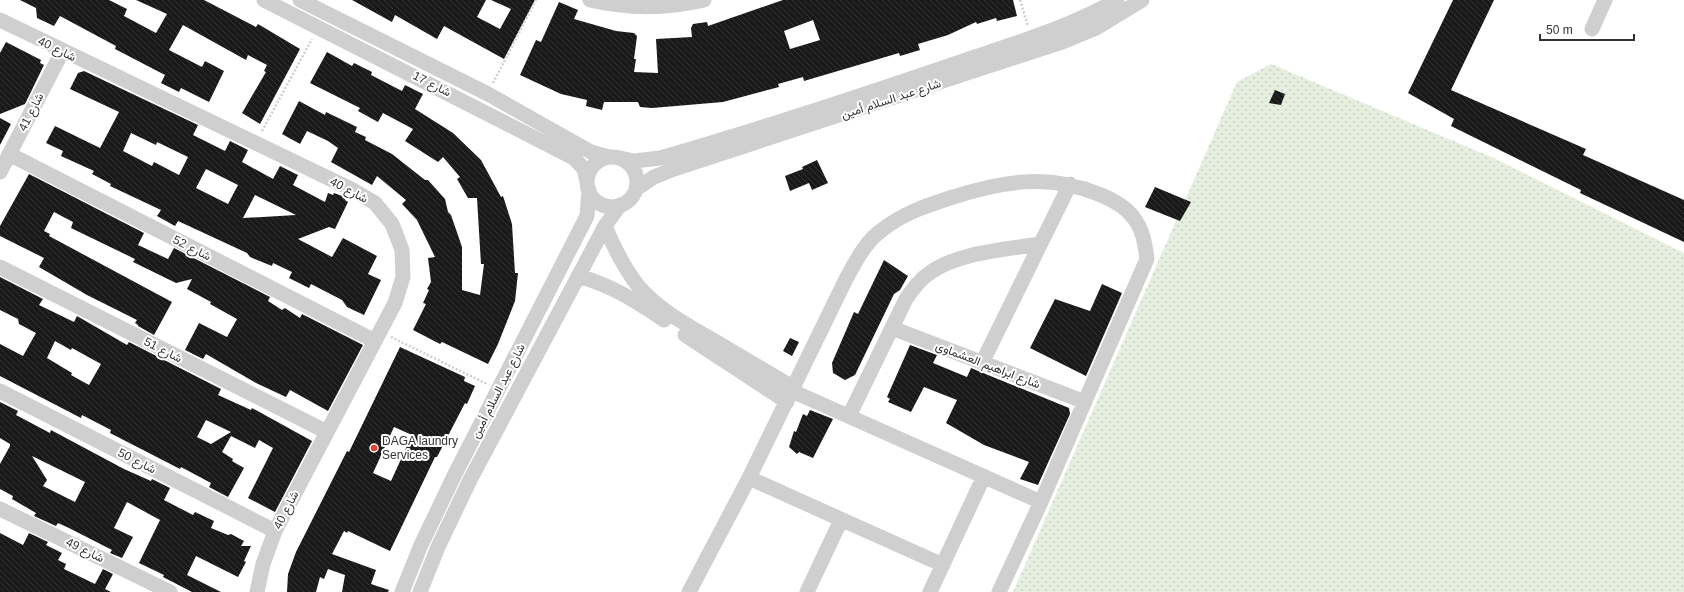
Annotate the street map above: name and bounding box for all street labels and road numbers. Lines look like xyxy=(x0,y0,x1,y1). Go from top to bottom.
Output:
street label: شارع 40 xyxy=(35,34,78,66)
street label: شارع 17 xyxy=(410,68,453,101)
street label: شارع عبد السلام أمين xyxy=(839,76,943,124)
street label: شارع 41 xyxy=(15,91,48,134)
street label: شارع 40 xyxy=(327,174,370,208)
street label: شارع 52 xyxy=(170,232,213,265)
street label: شارع 51 xyxy=(141,334,184,367)
street label: شارع ابراهيم العشماوى xyxy=(933,339,1042,393)
street label: شارع عبد السلام أمين xyxy=(468,341,530,442)
street label: شارع 50 xyxy=(115,445,158,478)
street label: شارع 40 xyxy=(270,489,303,532)
street label: شارع 49 xyxy=(63,535,106,567)

